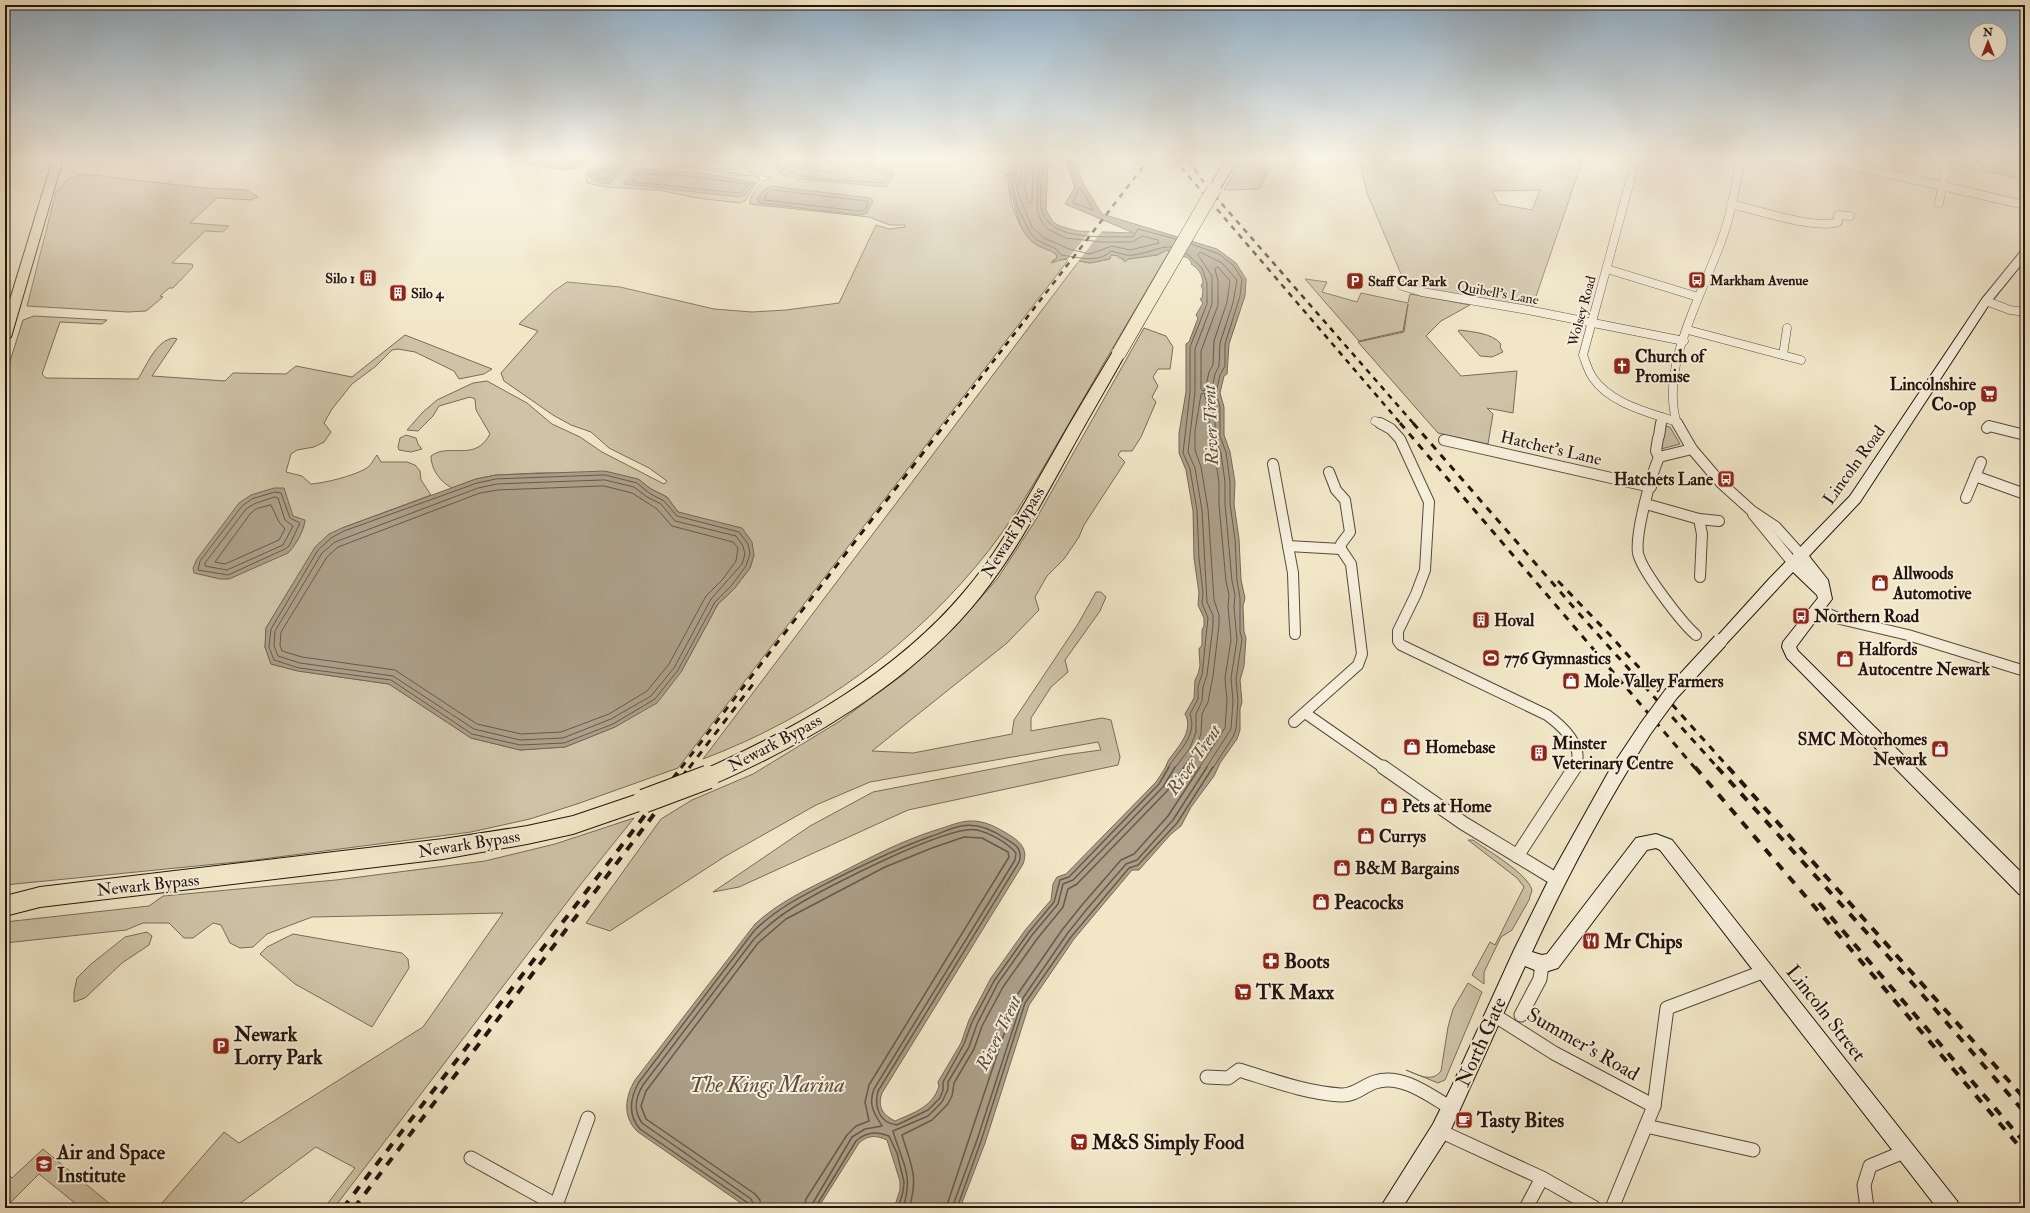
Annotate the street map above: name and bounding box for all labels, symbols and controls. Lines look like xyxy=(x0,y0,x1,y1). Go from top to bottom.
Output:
north arrow xyxy=(1968,22,2008,62)
text: N xyxy=(1982,26,1994,39)
building icon: Silo 1 xyxy=(358,268,378,288)
place label: Silo 1 xyxy=(325,270,355,287)
bus stop icon: Markham Avenue xyxy=(1687,270,1707,290)
parking icon: Staff Car Park xyxy=(1345,271,1365,291)
place label: Markham Avenue xyxy=(1709,272,1809,289)
place label: Staff Car Park xyxy=(1368,273,1447,290)
street label: Wolsey Road xyxy=(1564,274,1601,349)
street label: Quibell's Lane xyxy=(1456,277,1540,309)
building icon: Silo 4 xyxy=(388,283,408,303)
place label: Silo 4 xyxy=(411,285,445,302)
place label: Church of Promise xyxy=(1635,346,1708,387)
church icon: Church of Promise xyxy=(1612,356,1632,376)
place label: Lincolnshire Co-op xyxy=(1890,374,1977,416)
water label: River Trent xyxy=(1198,384,1224,467)
supermarket icon: Lincolnshire Co-op xyxy=(1979,384,1999,404)
street label: Lincoln Road xyxy=(1818,421,1890,509)
street label: Hatchet's Lane xyxy=(1498,426,1604,470)
place label: Hatchets Lane xyxy=(1614,469,1714,490)
bus stop icon: Hatchets Lane xyxy=(1716,469,1736,489)
street label: Newark Bypass xyxy=(977,483,1050,582)
place label: Allwoods Automotive xyxy=(1892,563,1973,604)
shop icon: Allwoods Automotive xyxy=(1870,573,1890,593)
bus stop icon: Northern Road xyxy=(1791,606,1811,626)
place label: Northern Road xyxy=(1813,606,1920,627)
building icon: Hoval xyxy=(1471,610,1491,630)
place label: Hoval xyxy=(1494,610,1535,631)
place label: Halfords Autocentre Newark xyxy=(1857,639,1991,680)
sports icon: 776 Gymnastics xyxy=(1481,648,1501,668)
place label: 776 Gymnastics xyxy=(1504,648,1611,670)
shop icon: Halfords Autocentre Newark xyxy=(1835,649,1855,669)
shop icon: Mole Valley Farmers xyxy=(1561,671,1581,691)
place label: Mole Valley Farmers xyxy=(1583,671,1724,693)
street label: Newark Bypass xyxy=(725,709,826,777)
water label: River Trent xyxy=(1161,720,1227,800)
place label: SMC Motorhomes Newark xyxy=(1798,729,1928,770)
place label: Minster Veterinary Centre xyxy=(1551,733,1674,775)
shop icon: Homebase xyxy=(1402,737,1422,757)
place label: Homebase xyxy=(1425,737,1496,758)
shop icon: SMC Motorhomes Newark xyxy=(1930,739,1950,759)
building icon: Minster Veterinary Centre xyxy=(1529,743,1549,763)
shop icon: Pets at Home xyxy=(1379,796,1399,816)
place label: Pets at Home xyxy=(1402,796,1493,817)
street label: Newark Bypass xyxy=(416,826,522,863)
shop icon: Currys xyxy=(1356,826,1376,846)
place label: Currys xyxy=(1379,826,1426,848)
shop icon: B&M Bargains xyxy=(1332,858,1352,878)
place label: B&M Bargains xyxy=(1355,858,1459,880)
street label: Newark Bypass xyxy=(96,869,201,902)
place label: Peacocks xyxy=(1334,890,1404,915)
shop icon: Peacocks xyxy=(1311,892,1331,912)
place label: Mr Chips xyxy=(1603,929,1683,955)
restaurant icon: Mr Chips xyxy=(1581,931,1601,951)
place label: Boots xyxy=(1284,949,1330,974)
pharmacy icon: Boots xyxy=(1261,951,1281,971)
street label: Lincoln Street xyxy=(1781,960,1872,1067)
place label: TK Maxx xyxy=(1255,980,1334,1005)
supermarket icon: TK Maxx xyxy=(1233,982,1253,1002)
water label: River Trent xyxy=(971,991,1027,1075)
street label: North Gate xyxy=(1450,993,1512,1091)
street label: Summer's Road xyxy=(1522,1002,1644,1086)
place label: Newark Lorry Park xyxy=(233,1022,323,1071)
parking icon: Newark Lorry Park xyxy=(211,1036,231,1056)
water label: The Kings Marina xyxy=(689,1071,845,1099)
place label: Tasty Bites xyxy=(1476,1108,1564,1134)
cafe icon: Tasty Bites xyxy=(1454,1110,1474,1130)
place label: M&S Simply Food xyxy=(1091,1130,1245,1156)
supermarket icon: M&S Simply Food xyxy=(1069,1132,1089,1152)
place label: Air and Space Institute xyxy=(56,1140,166,1188)
school or university icon: Air and Space Institute xyxy=(34,1154,54,1174)

